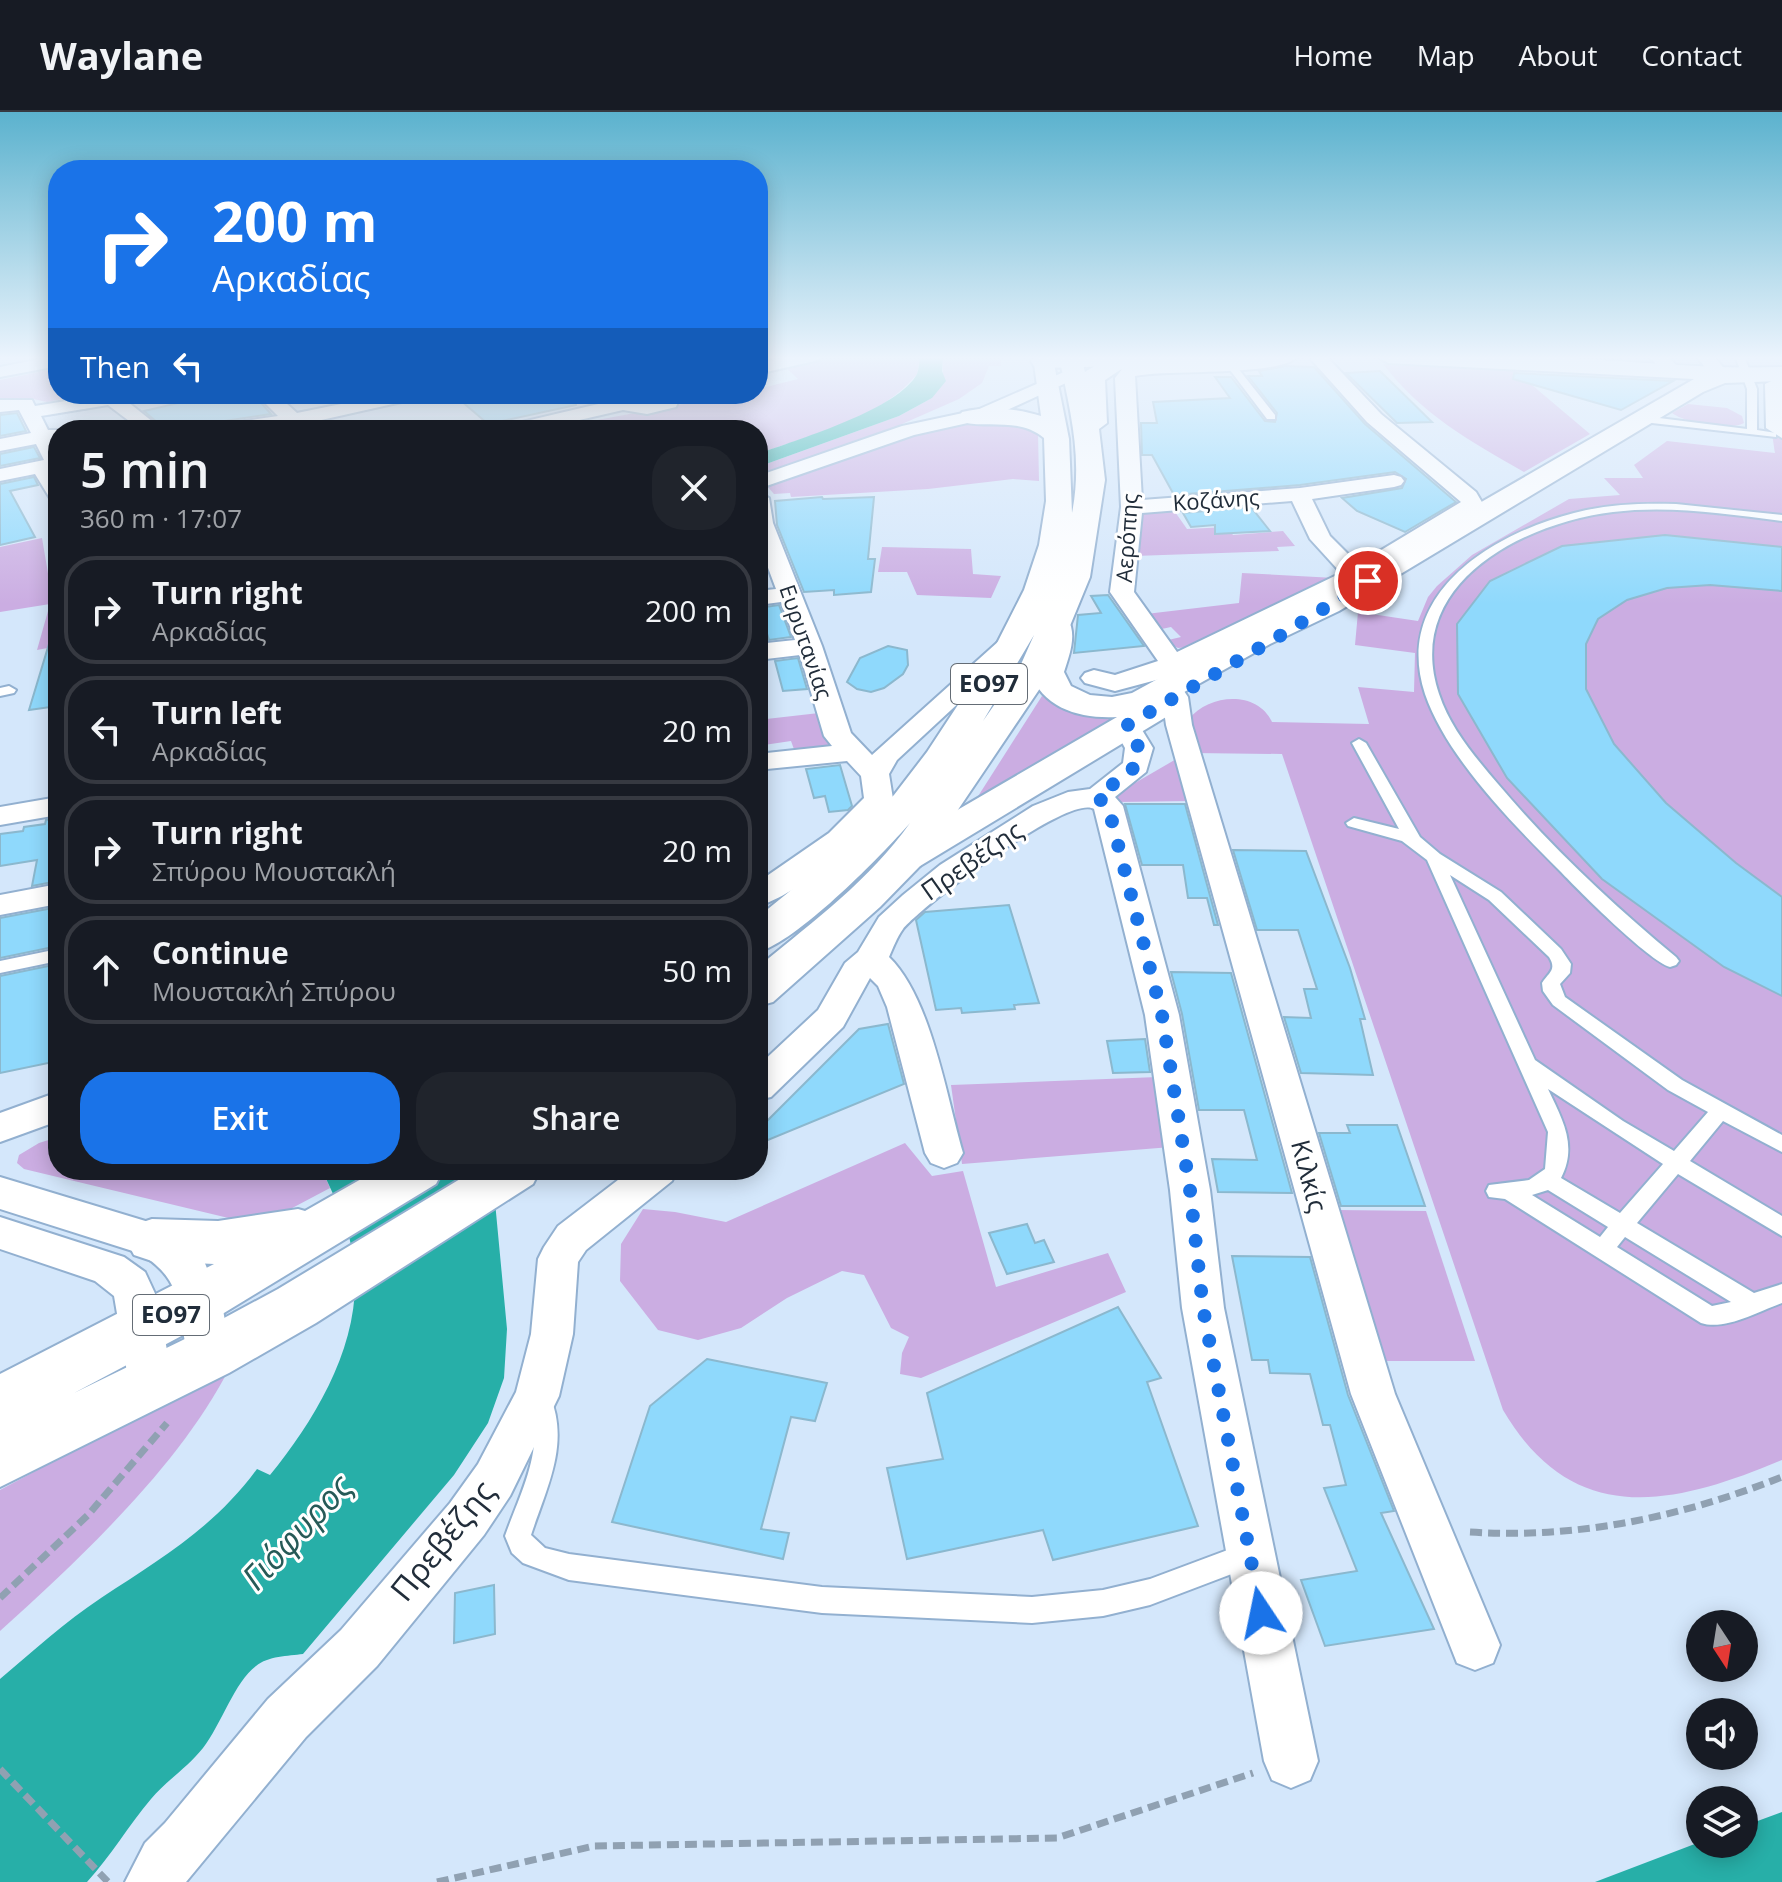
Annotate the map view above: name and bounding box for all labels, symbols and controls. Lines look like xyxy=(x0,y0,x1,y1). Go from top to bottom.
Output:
text: Waylane xyxy=(40,29,203,81)
text: Home xyxy=(1294,36,1373,74)
text: Map xyxy=(1417,36,1475,74)
text: About xyxy=(1519,36,1597,74)
text: Contact xyxy=(1641,36,1742,74)
text: 200 m xyxy=(212,182,378,258)
icon: right xyxy=(80,192,184,296)
text: Αρκαδίας xyxy=(212,254,370,303)
icon: left xyxy=(166,344,210,388)
text: Then xyxy=(80,346,150,387)
text: 5 min xyxy=(80,437,210,502)
button: close xyxy=(652,446,736,530)
street label: Κοζάνης xyxy=(1172,481,1261,517)
street label: Αερόπης xyxy=(1108,492,1144,584)
text: 360 m · 17:07 xyxy=(80,500,242,536)
pin xyxy=(1334,547,1402,615)
icon: arrive xyxy=(1346,559,1390,603)
text: Turn right xyxy=(152,572,303,613)
street label: Ευρυτανίας xyxy=(773,580,841,703)
icon: right xyxy=(84,588,128,632)
text: 200 m xyxy=(645,590,732,631)
text: Αρκαδίας xyxy=(152,613,266,649)
road number: ΕΟ97 xyxy=(951,664,1027,704)
text: Turn left xyxy=(152,692,282,733)
icon: left xyxy=(84,708,128,752)
text: 20 m xyxy=(662,710,732,751)
text: Αρκαδίας xyxy=(152,733,266,769)
text: Turn right xyxy=(152,812,303,853)
street label: Πρεβέζης xyxy=(913,812,1030,908)
icon: right xyxy=(84,828,128,872)
text: 20 m xyxy=(662,830,732,871)
text: Σπύρου Μουστακλή xyxy=(152,853,396,889)
text: Continue xyxy=(152,932,289,973)
icon: ahead xyxy=(84,948,128,992)
text: 50 m xyxy=(662,950,732,991)
text: Μουστακλή Σπύρου xyxy=(152,973,396,1009)
button: Exit xyxy=(80,1072,400,1164)
button: Share xyxy=(416,1072,736,1164)
street label: Κιλκίς xyxy=(1283,1135,1337,1216)
road number: ΕΟ97 xyxy=(133,1295,209,1335)
water label: Γιόφυρος xyxy=(231,1463,362,1599)
street label: Πρεβέζης xyxy=(380,1471,504,1609)
position arrow xyxy=(1219,1571,1303,1655)
north arrow xyxy=(1686,1610,1758,1682)
map controls xyxy=(1686,1610,1758,1858)
button: sound xyxy=(1686,1698,1758,1770)
button: layers xyxy=(1686,1786,1758,1858)

